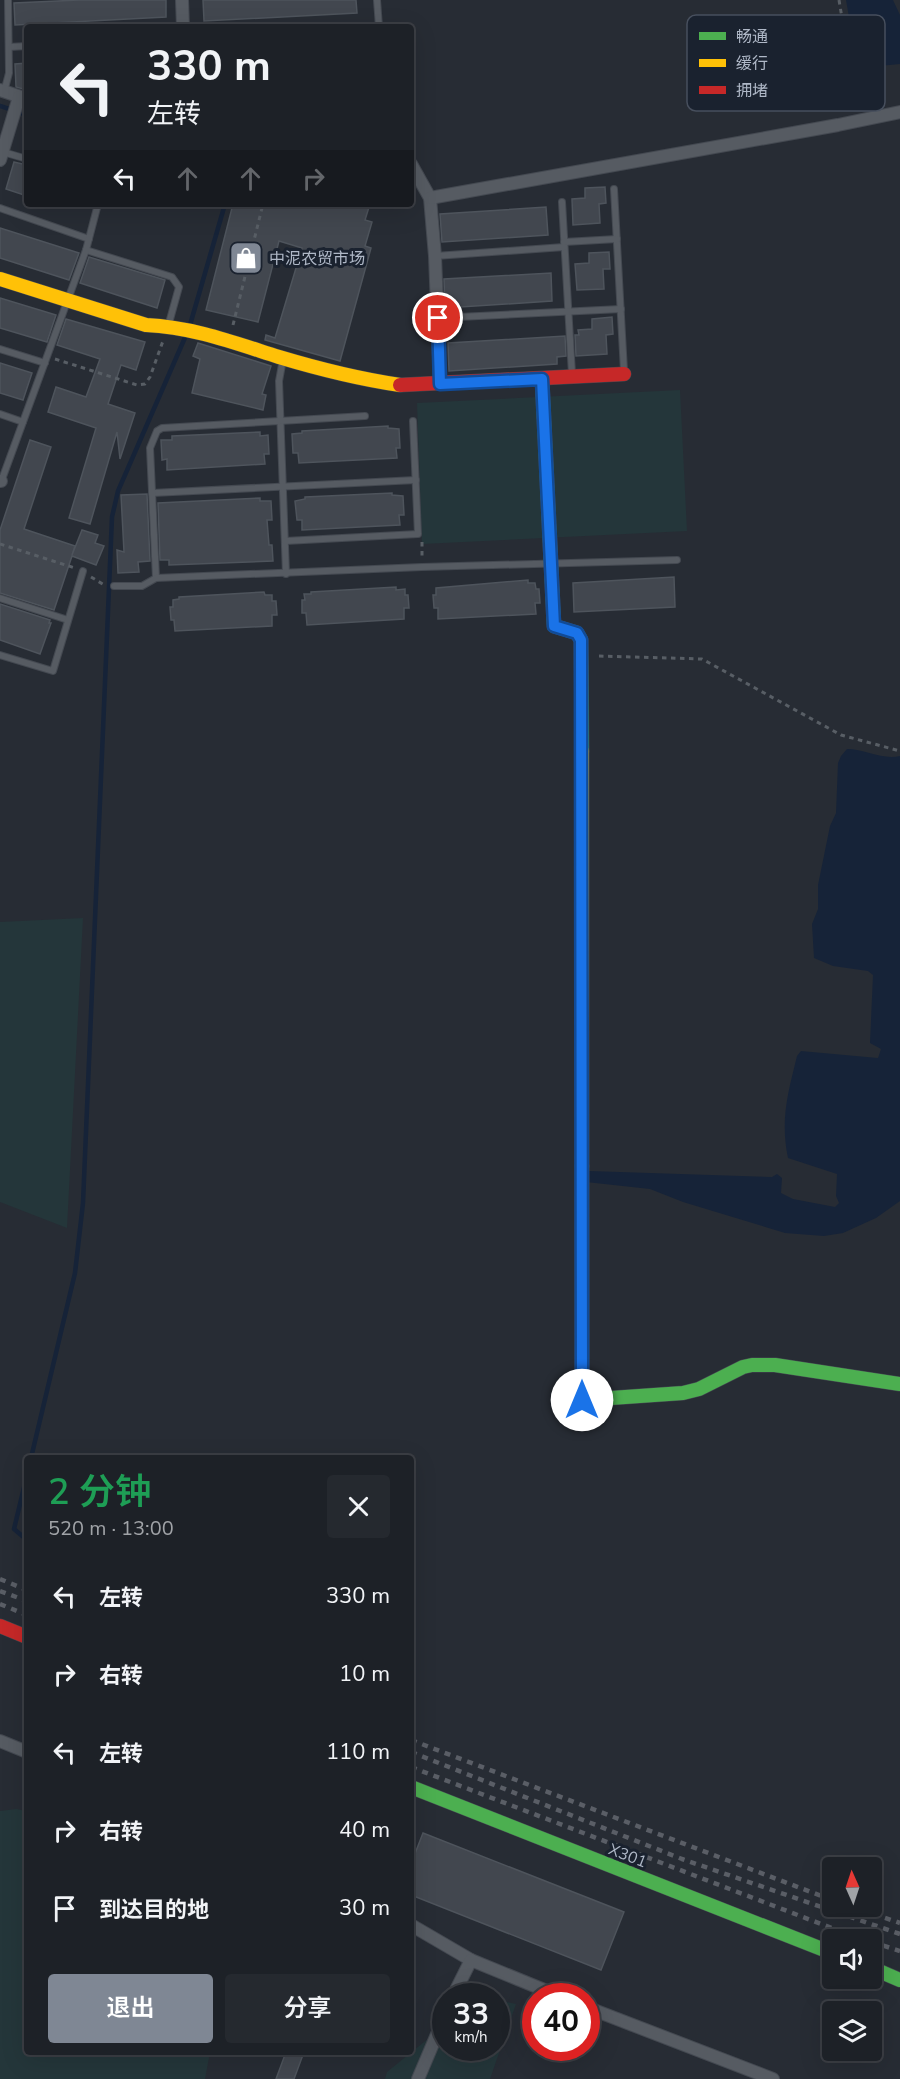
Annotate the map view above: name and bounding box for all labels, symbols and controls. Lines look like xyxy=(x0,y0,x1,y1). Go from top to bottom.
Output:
legend xyxy=(687,15,885,111)
text: 畅通 xyxy=(736,26,768,48)
text: 330 m xyxy=(147,38,271,95)
icon: left xyxy=(48,48,126,126)
text: 缓行 xyxy=(736,53,768,75)
text: 拥堵 xyxy=(736,80,768,102)
text: 左转 xyxy=(147,96,201,133)
icon: left xyxy=(108,162,141,195)
icon: ahead xyxy=(171,162,204,195)
icon: ahead xyxy=(234,162,267,195)
icon: right xyxy=(297,162,330,195)
shop icon: 中泥农贸市场 xyxy=(228,240,264,276)
place label: 中泥农贸市场 xyxy=(269,248,365,270)
pin xyxy=(412,292,463,343)
icon: arrive xyxy=(421,301,454,334)
position arrow xyxy=(550,1368,614,1432)
text: 2 分钟 xyxy=(48,1468,151,1517)
button: close xyxy=(327,1475,390,1538)
text: 520 m · 13:00 xyxy=(48,1515,174,1542)
icon: left xyxy=(48,1580,81,1613)
text: 330 m xyxy=(326,1581,390,1611)
text: 左转 xyxy=(99,1583,143,1613)
icon: right xyxy=(48,1658,81,1691)
text: 10 m xyxy=(339,1659,390,1689)
text: 右转 xyxy=(99,1661,143,1691)
icon: left xyxy=(48,1736,81,1769)
text: 110 m xyxy=(326,1737,390,1767)
text: 左转 xyxy=(99,1739,143,1769)
icon: right xyxy=(48,1814,81,1847)
text: 40 m xyxy=(339,1815,390,1845)
text: 右转 xyxy=(99,1817,143,1847)
street label: X301 xyxy=(605,1839,650,1873)
north arrow xyxy=(822,1857,882,1917)
map controls xyxy=(822,1857,882,2061)
icon: arrive xyxy=(48,1892,81,1925)
text: 30 m xyxy=(339,1893,390,1923)
text: 到达目的地 xyxy=(99,1895,209,1925)
button: sound xyxy=(822,1929,882,1989)
button: 退出 xyxy=(48,1974,213,2043)
button: 分享 xyxy=(225,1974,390,2043)
speed limit sign: 40 xyxy=(522,1983,600,2061)
text: 33 xyxy=(453,1994,489,2035)
button: layers xyxy=(822,2001,882,2061)
text: km/h xyxy=(454,2027,488,2047)

